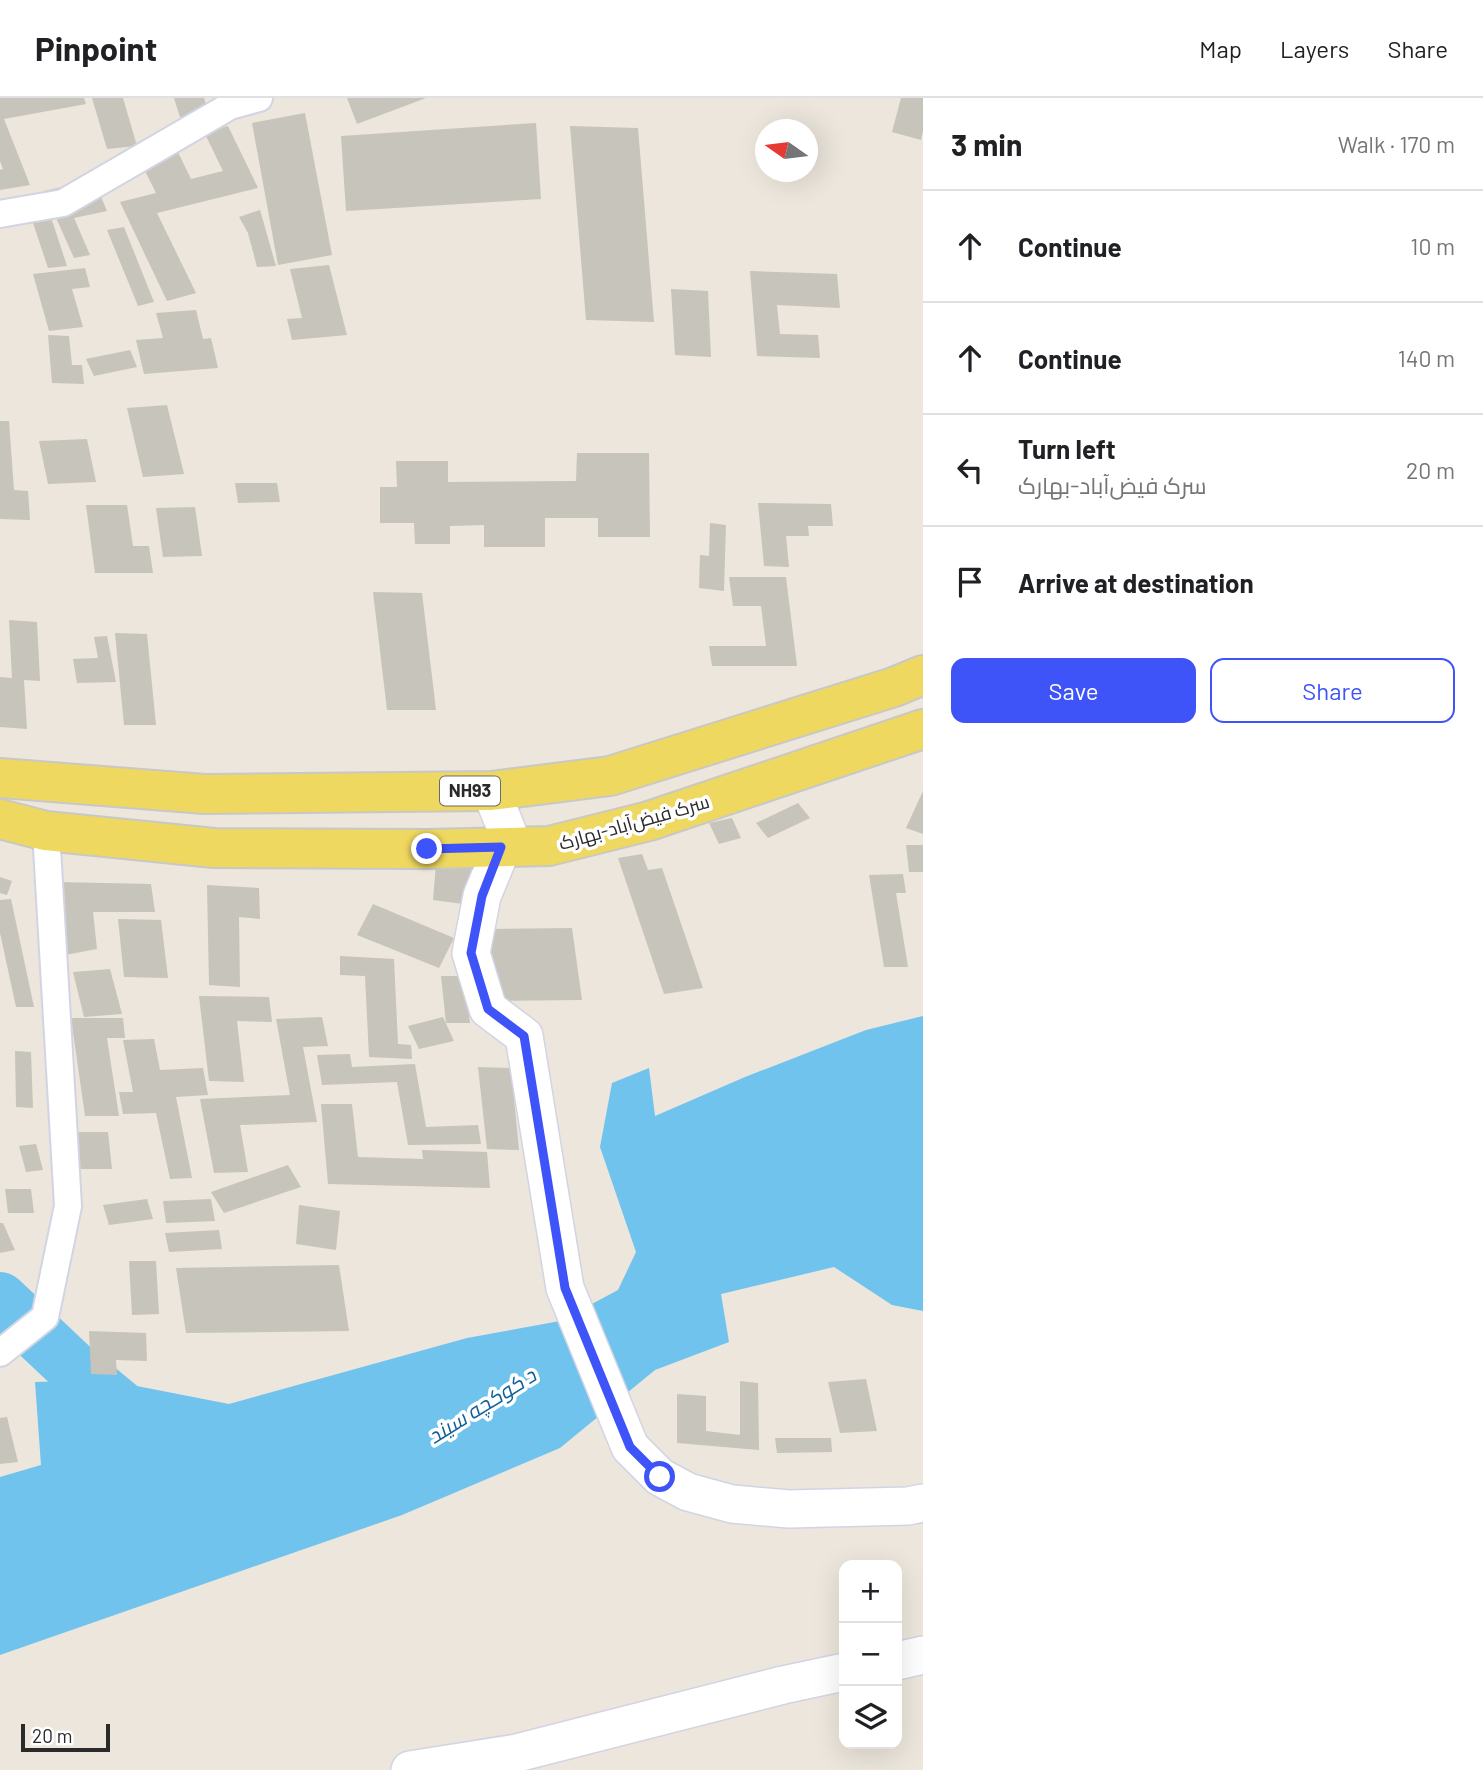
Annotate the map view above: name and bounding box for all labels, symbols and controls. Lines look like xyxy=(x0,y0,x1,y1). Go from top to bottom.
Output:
text: Pinpoint xyxy=(35,28,157,68)
text: Map xyxy=(1199,34,1242,63)
text: Layers xyxy=(1280,34,1349,63)
text: Share xyxy=(1387,34,1448,63)
north arrow xyxy=(755,119,818,182)
text: 3 min xyxy=(951,126,1022,162)
text: Walk · 170 m xyxy=(1338,130,1455,158)
icon: ahead xyxy=(951,227,989,265)
text: Continue xyxy=(1018,231,1122,262)
text: 10 m xyxy=(1410,232,1455,260)
icon: ahead xyxy=(951,339,989,377)
text: Continue xyxy=(1018,343,1122,374)
text: 140 m xyxy=(1398,344,1455,372)
text: Turn left xyxy=(1018,433,1116,464)
icon: left xyxy=(951,451,989,489)
text: 20 m xyxy=(1406,456,1455,484)
text: سرک فیض‌آباد-بهارک xyxy=(1018,471,1207,499)
icon: arrive xyxy=(951,563,989,601)
text: Arrive at destination xyxy=(1018,567,1254,598)
button: Save xyxy=(951,658,1196,723)
button: Share xyxy=(1210,658,1455,723)
road number: NH93 xyxy=(440,776,500,806)
street label: سرک فیض‌آباد-بهارک xyxy=(556,789,712,855)
route end xyxy=(411,833,442,864)
water label: د کوکچه سیند xyxy=(423,1361,542,1450)
route start xyxy=(644,1461,675,1492)
map controls xyxy=(839,1560,902,1749)
button: + xyxy=(839,1560,902,1623)
button: − xyxy=(839,1623,902,1686)
button: layers xyxy=(839,1686,902,1749)
scale bar xyxy=(21,1721,110,1753)
text: 20 m xyxy=(32,1724,72,1747)

